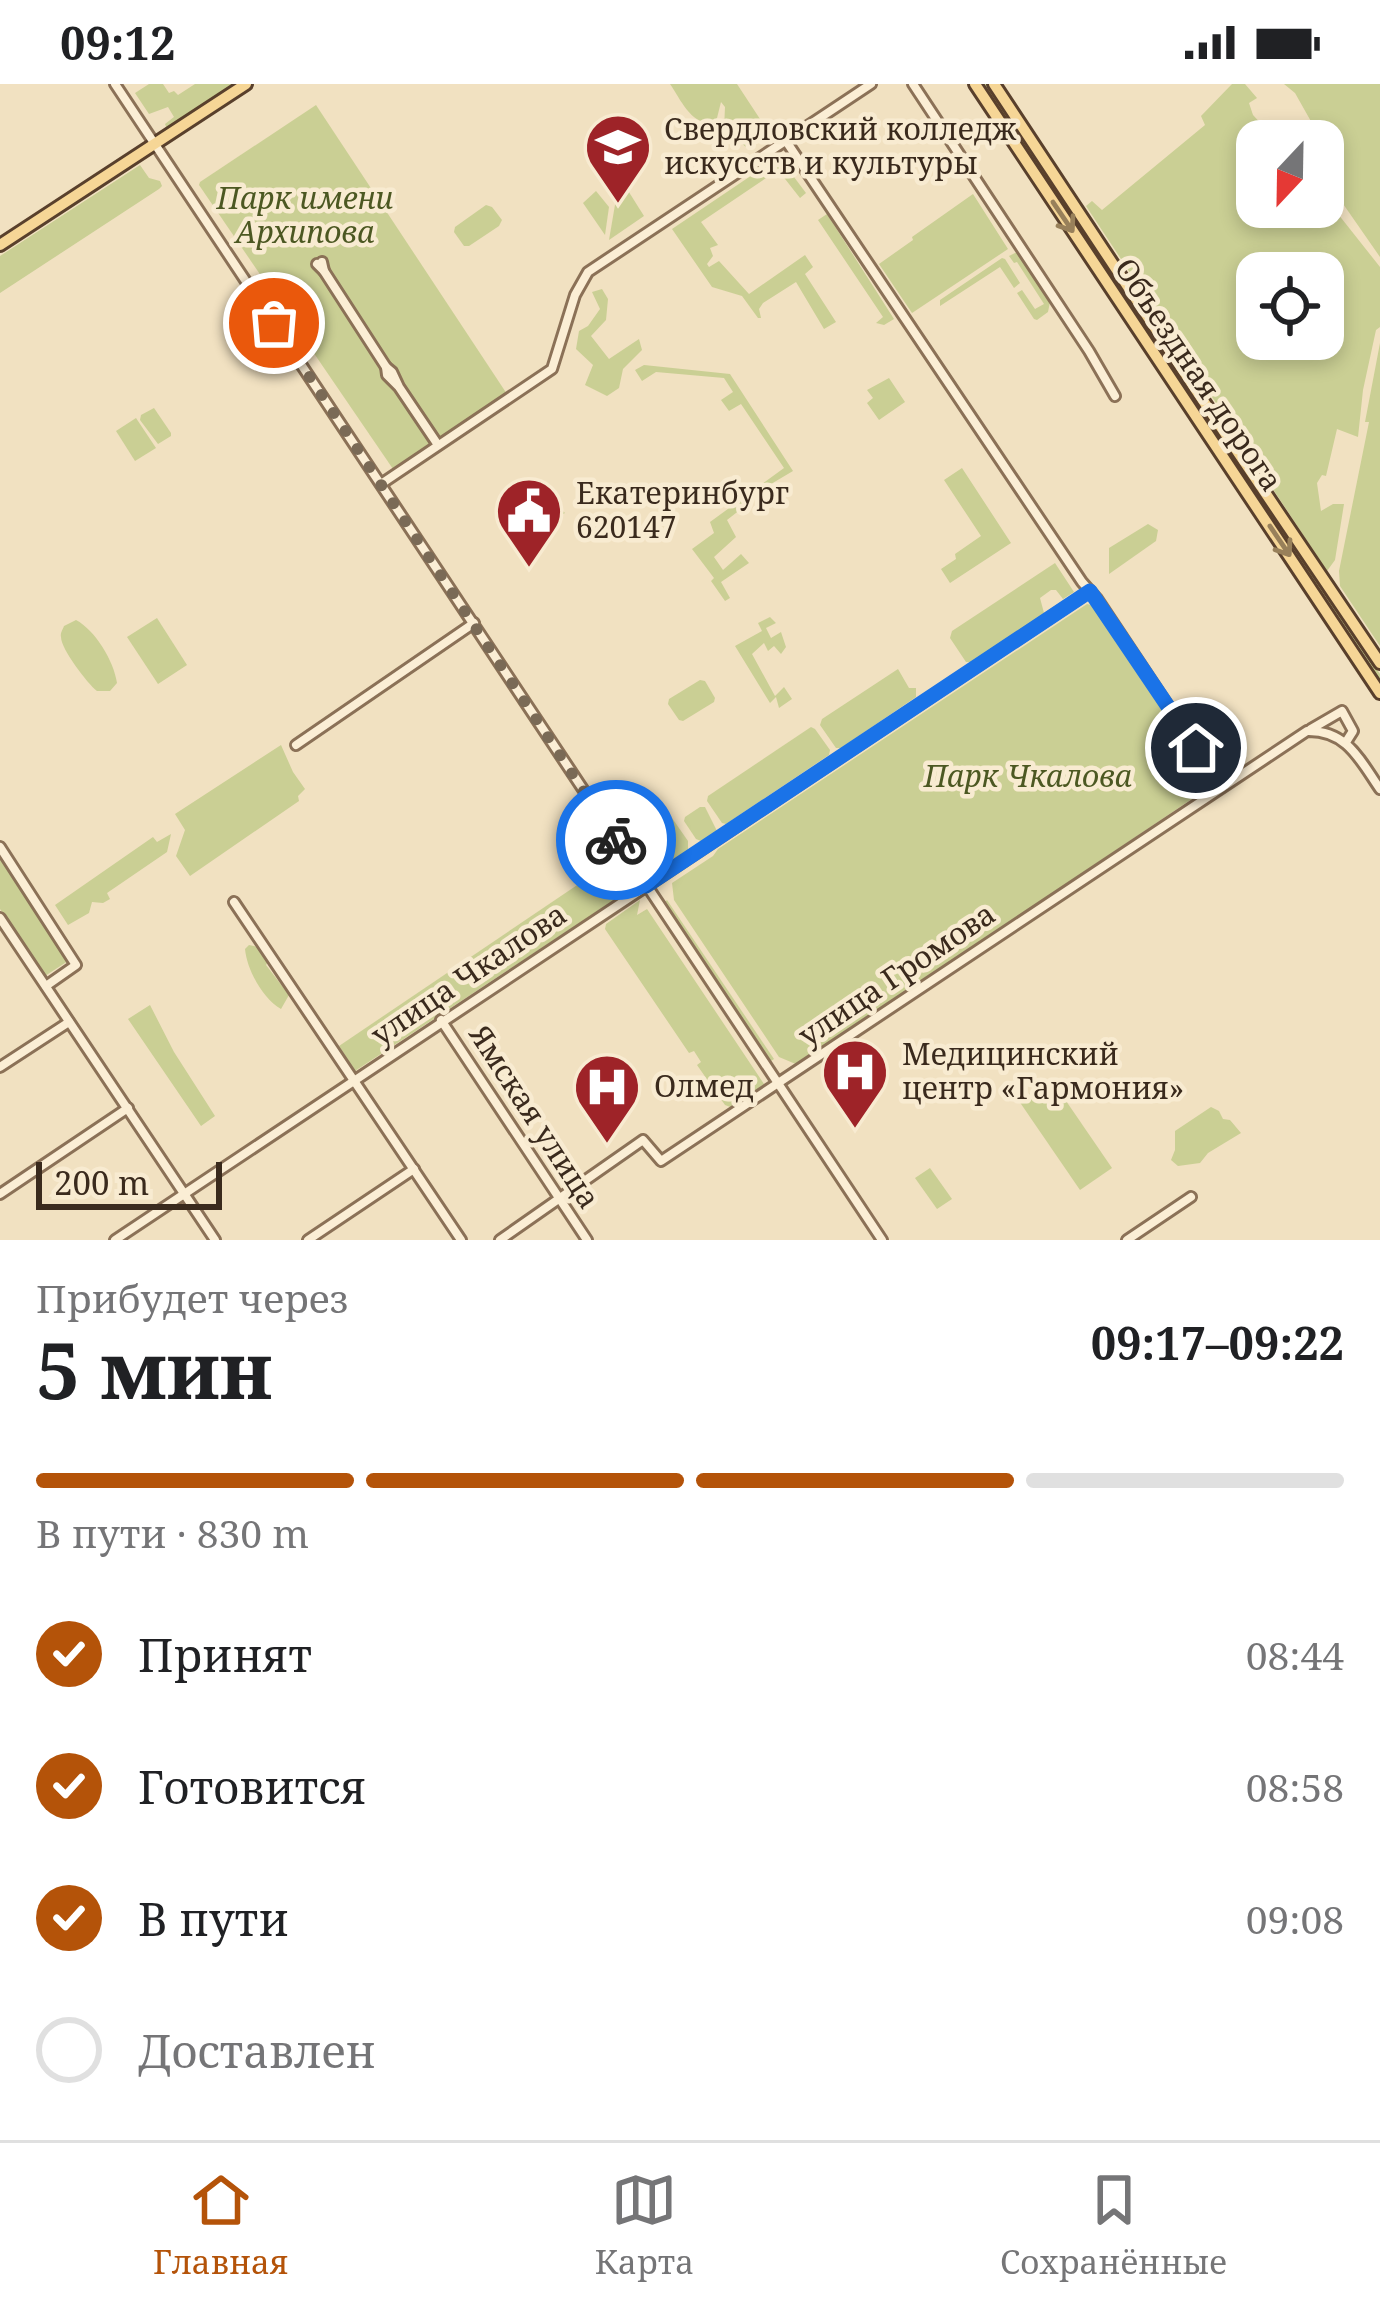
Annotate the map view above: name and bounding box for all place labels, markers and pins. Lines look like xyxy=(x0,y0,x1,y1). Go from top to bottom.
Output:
place label: Свердловский колледж искусств и культуры xyxy=(664,108,1016,183)
school or university icon: Свердловский колледж искусств и культуры xyxy=(583,112,653,206)
pin xyxy=(223,272,325,374)
place label: Екатеринбург 620147 xyxy=(576,472,789,547)
public building icon: Екатеринбург 620147 xyxy=(494,476,564,570)
pin xyxy=(1145,697,1247,799)
place label: Медицинский центр «Гармония» xyxy=(902,1033,1184,1108)
hospital icon: Медицинский центр «Гармония» xyxy=(820,1037,890,1131)
hospital icon: Олмед xyxy=(572,1052,642,1146)
place label: Олмед xyxy=(654,1065,754,1106)

